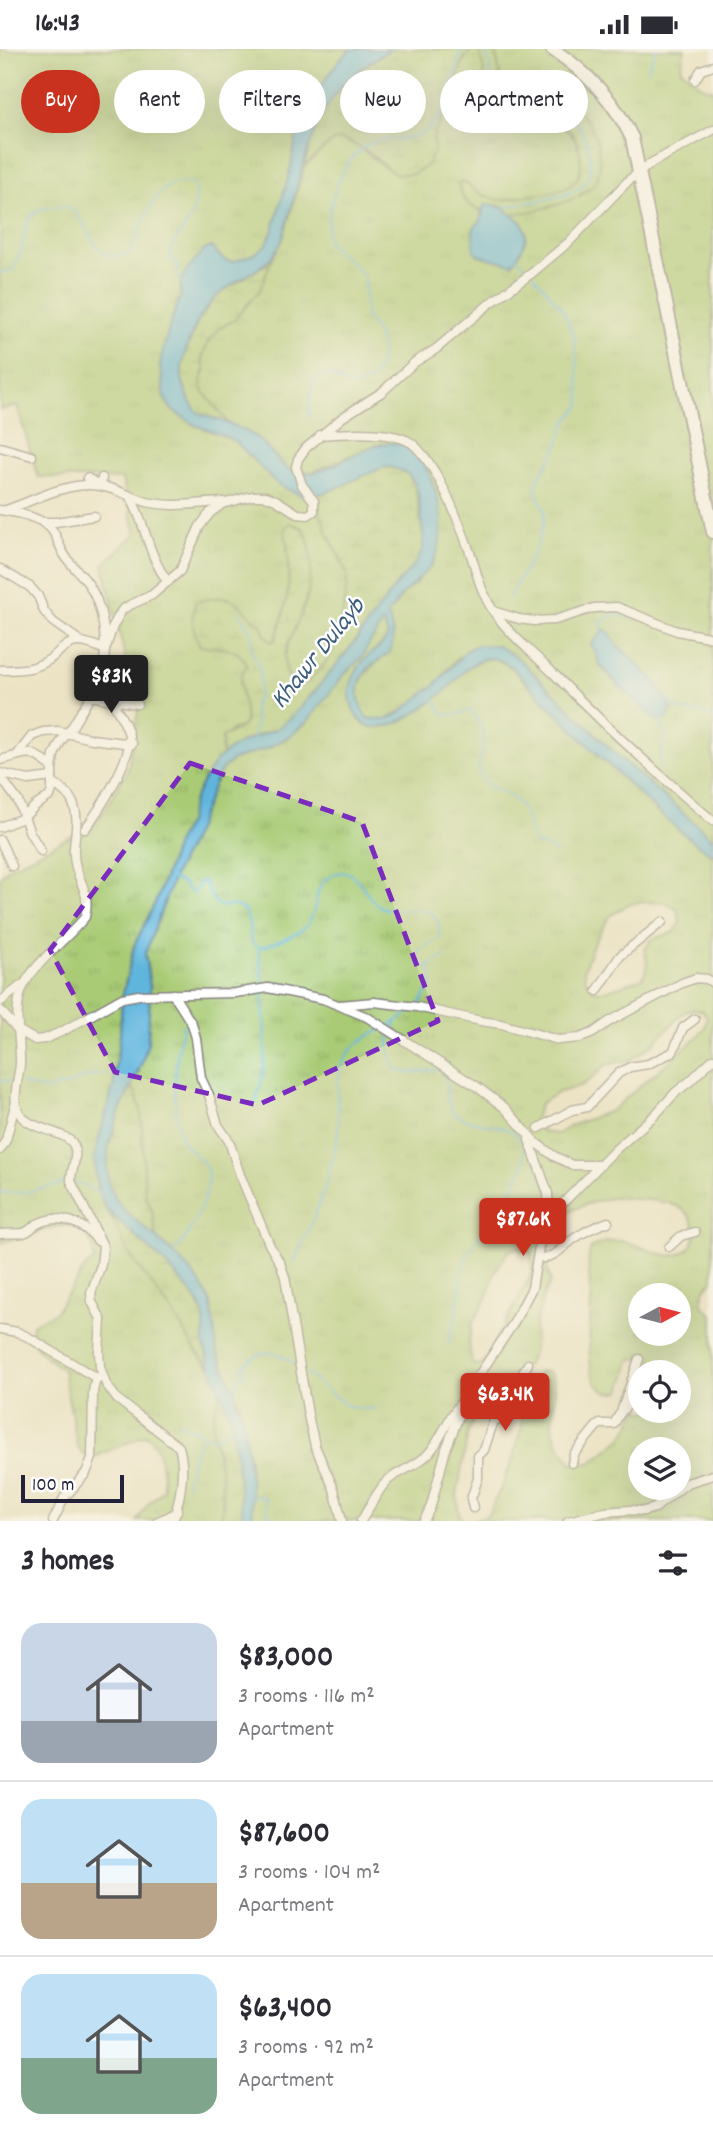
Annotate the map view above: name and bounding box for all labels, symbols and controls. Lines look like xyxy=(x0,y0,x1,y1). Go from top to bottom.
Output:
text: 16:43 xyxy=(35,6,80,43)
chip: Buy xyxy=(21,70,100,133)
chip: Rent xyxy=(114,70,205,133)
chip: Filters xyxy=(219,70,326,133)
chip: New xyxy=(340,70,426,133)
chip: Apartment xyxy=(440,70,588,133)
water label: Khawr Dulayb xyxy=(263,588,377,717)
pin: $83K xyxy=(70,655,152,715)
text: $83K xyxy=(90,661,132,694)
pin: $87.6K xyxy=(466,1199,580,1258)
text: $87.6K xyxy=(495,1204,551,1237)
north arrow xyxy=(628,1283,691,1346)
map controls xyxy=(628,1283,691,1500)
button: locate xyxy=(628,1360,691,1423)
pin: $63.4K xyxy=(448,1373,562,1433)
text: $63.4K xyxy=(476,1379,534,1412)
button: layers xyxy=(628,1437,691,1500)
scale bar xyxy=(21,1472,124,1504)
text: 100 m xyxy=(32,1473,74,1500)
text: 3 homes xyxy=(21,1542,115,1585)
icon: filters xyxy=(654,1544,692,1582)
text: $83,000 xyxy=(238,1638,333,1681)
icon: home xyxy=(77,1651,161,1735)
text: 3 rooms · 116 m² xyxy=(238,1681,375,1714)
text: Apartment xyxy=(238,1714,334,1747)
text: $87,600 xyxy=(238,1814,330,1857)
icon: home xyxy=(77,1827,161,1911)
text: 3 rooms · 104 m² xyxy=(238,1857,380,1890)
text: Apartment xyxy=(238,1890,334,1923)
text: $63,400 xyxy=(238,1989,332,2032)
icon: home xyxy=(77,2002,161,2086)
text: 3 rooms · 92 m² xyxy=(238,2032,374,2065)
text: Apartment xyxy=(238,2065,334,2098)

